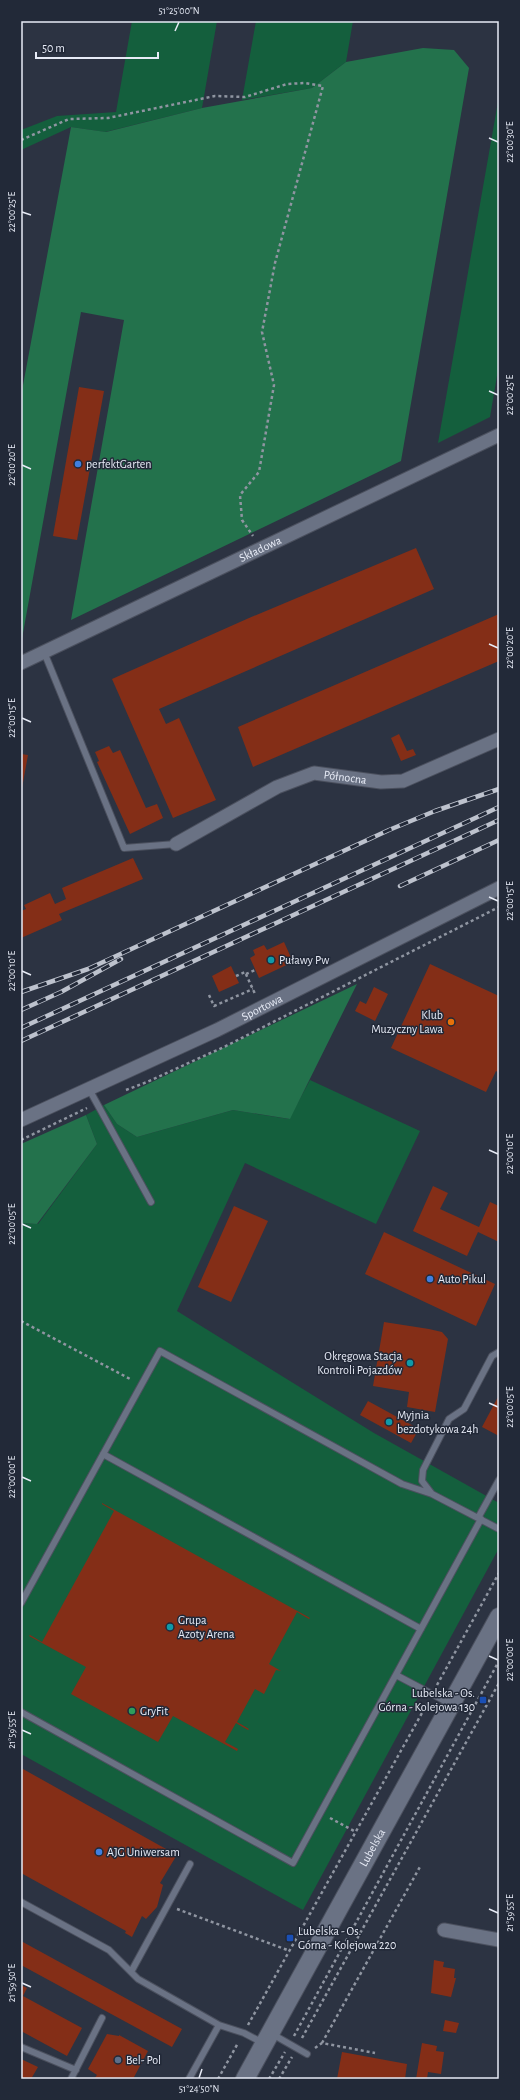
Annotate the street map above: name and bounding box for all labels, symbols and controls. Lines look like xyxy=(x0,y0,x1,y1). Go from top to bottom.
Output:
text: 51°25'00"N xyxy=(158,6,200,16)
scale bar xyxy=(36,34,158,60)
text: 50 m xyxy=(42,42,65,54)
text: 22°00'30"E xyxy=(505,121,515,163)
text: 22°00'25"E xyxy=(7,192,17,232)
text: 22°00'25"E xyxy=(505,375,515,415)
text: 22°00'20"E xyxy=(7,444,17,486)
place label: perfektGarten xyxy=(86,458,152,470)
marker: perfektGarten xyxy=(73,459,83,469)
street label: Składowa xyxy=(237,534,284,564)
text: 22°00'20"E xyxy=(505,627,515,669)
text: 22°00'15"E xyxy=(7,698,17,738)
street label: Północna xyxy=(323,768,368,786)
text: 22°00'15"E xyxy=(505,881,515,921)
text: 22°00'10"E xyxy=(7,951,17,991)
place label: Puławy Pw xyxy=(279,954,329,967)
marker: Puławy Pw xyxy=(266,955,276,965)
street label: Sportowa xyxy=(239,992,285,1023)
place label: Klub Muzyczny Lawa xyxy=(371,1009,443,1036)
marker: Klub Muzyczny Lawa xyxy=(446,1017,456,1027)
text: 22°00'10"E xyxy=(505,1134,515,1174)
text: 22°00'05"E xyxy=(7,1203,17,1245)
place label: Auto Pikul xyxy=(438,1273,486,1285)
marker: Auto Pikul xyxy=(425,1274,435,1284)
place label: Okręgowa Stacja Kontroli Pojazdów xyxy=(317,1350,402,1377)
marker: Okręgowa Stacja Kontroli Pojazdów xyxy=(405,1358,415,1368)
text: 22°00'05"E xyxy=(505,1386,515,1428)
place label: Myjnia bezdotykowa 24h xyxy=(397,1409,478,1436)
marker: Myjnia bezdotykowa 24h xyxy=(384,1417,394,1427)
text: 22°00'00"E xyxy=(7,1456,17,1498)
place label: Grupa Azoty Arena xyxy=(178,1614,235,1641)
marker: Grupa Azoty Arena xyxy=(165,1622,175,1632)
text: 22°00'00"E xyxy=(505,1639,515,1681)
place label: Lubelska - Os. Górna - Kolejowa 130 xyxy=(379,1687,475,1714)
marker: Lubelska - Os. Górna - Kolejowa 130 xyxy=(478,1695,488,1705)
place label: GryFit xyxy=(140,1705,168,1718)
marker: GryFit xyxy=(127,1706,137,1716)
text: 21°59'55"E xyxy=(7,1711,17,1749)
street label: Lubelska xyxy=(357,1826,388,1869)
place label: AJG Uniwersam xyxy=(107,1846,180,1858)
marker: AJG Uniwersam xyxy=(94,1847,104,1857)
text: 21°59'55"E xyxy=(505,1894,515,1932)
place label: Lubelska - Os. Górna - Kolejowa 220 xyxy=(298,1925,396,1952)
marker: Lubelska - Os. Górna - Kolejowa 220 xyxy=(285,1933,295,1943)
text: 21°59'50"E xyxy=(7,1964,17,2002)
place label: Bel- Pol xyxy=(126,2054,161,2066)
marker: Bel- Pol xyxy=(113,2055,123,2065)
text: 51°24'50"N xyxy=(179,2084,219,2094)

